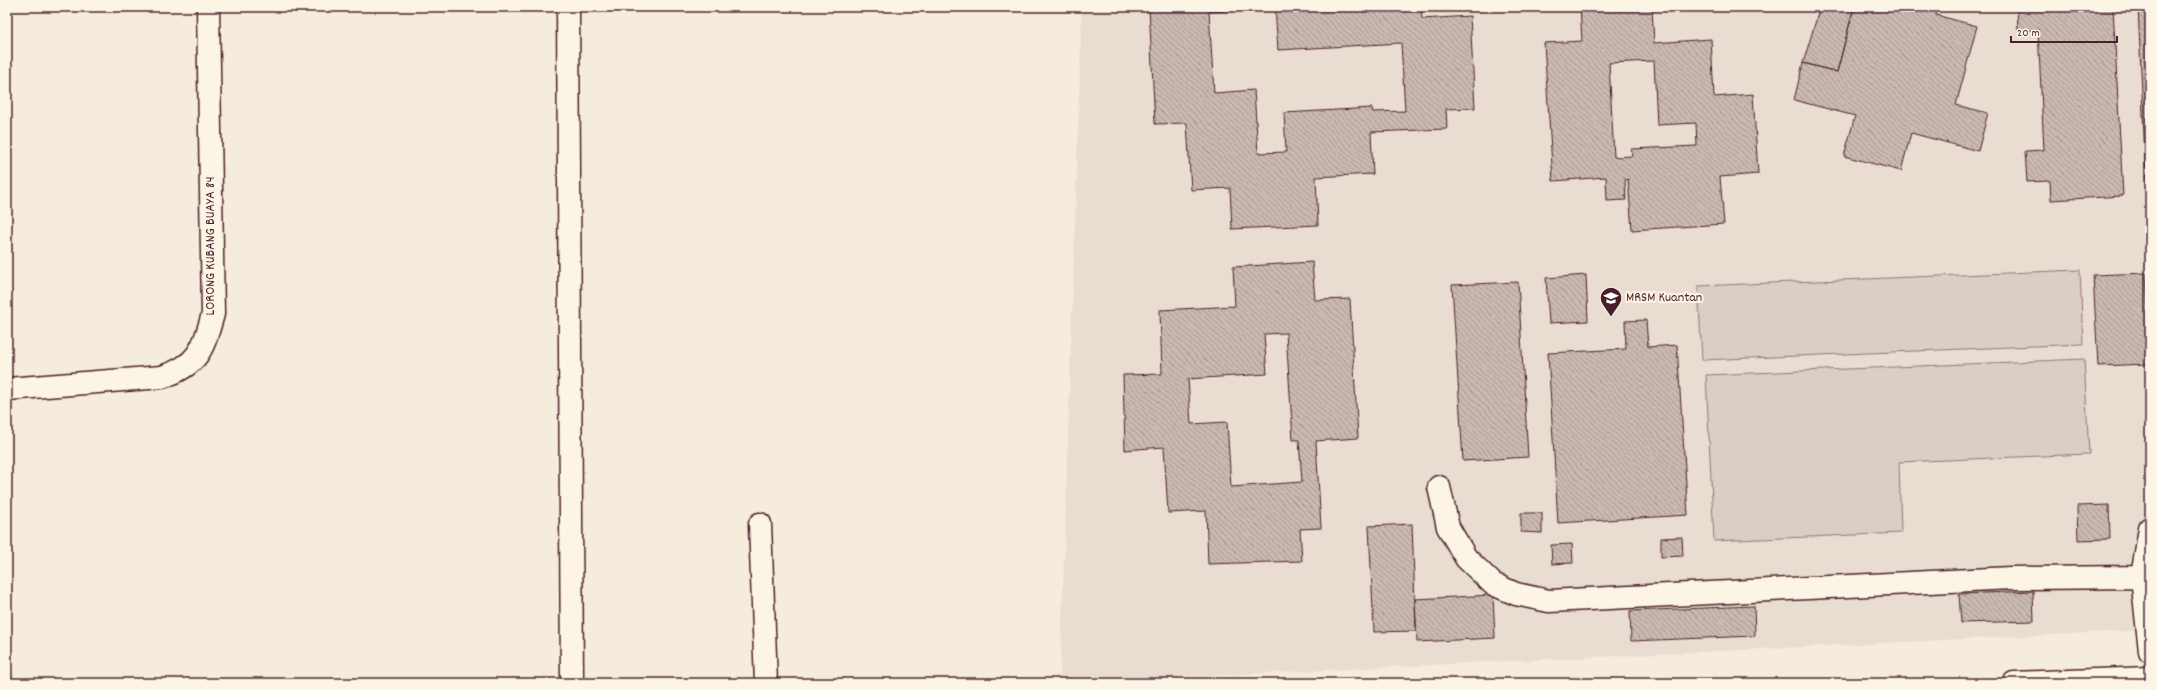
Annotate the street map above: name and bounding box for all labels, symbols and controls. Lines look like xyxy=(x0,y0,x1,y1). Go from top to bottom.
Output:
scale bar xyxy=(2011,18,2117,44)
text: 20 m xyxy=(2017,25,2040,42)
street label: LORONG KUBANG BUAYA 84 xyxy=(201,177,221,315)
school or university icon: MRSM Kuantan xyxy=(1598,285,1624,318)
place label: MRSM Kuantan xyxy=(1626,288,1702,308)

